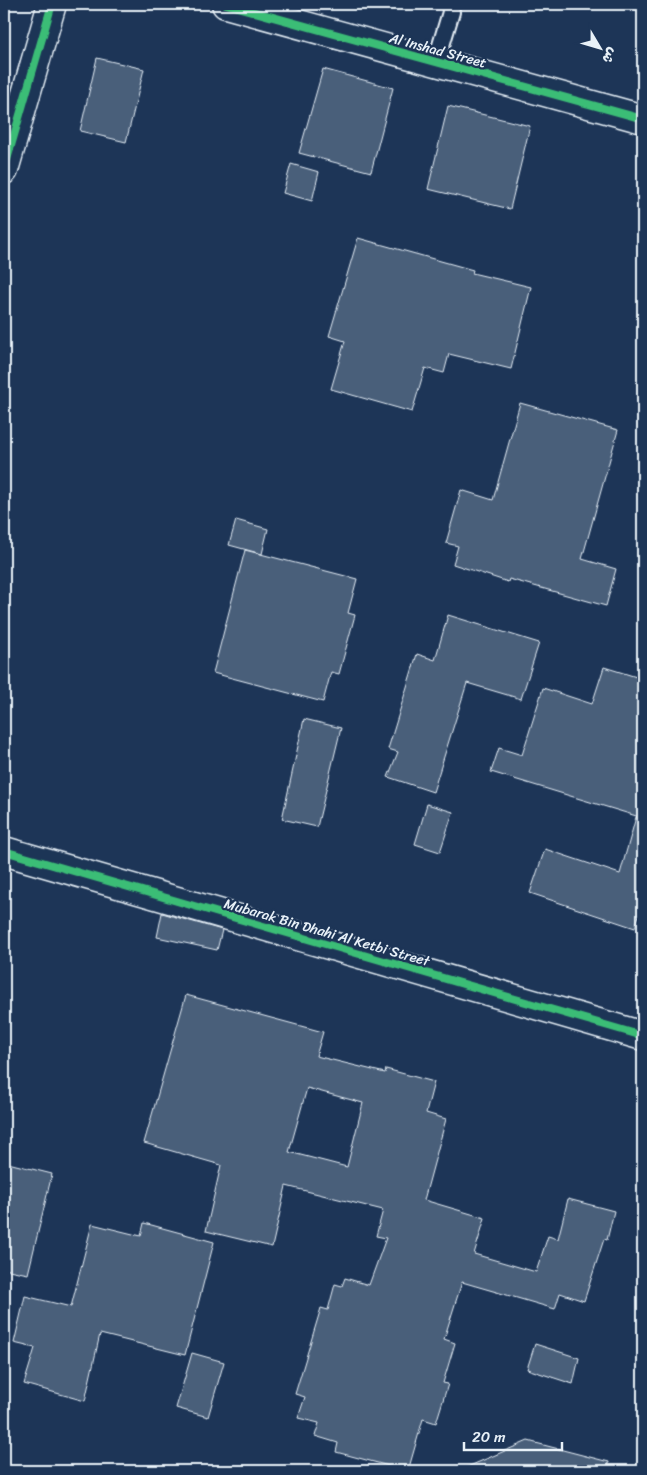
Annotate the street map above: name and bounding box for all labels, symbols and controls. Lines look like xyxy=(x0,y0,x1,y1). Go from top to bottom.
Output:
north arrow xyxy=(574,22,624,72)
street label: Al Inshad Street xyxy=(385,25,489,76)
text: ش xyxy=(595,42,624,69)
street label: Mubarak Bin Dhahi Al Ketbi Street xyxy=(221,891,434,974)
scale bar xyxy=(464,1420,562,1452)
text: 20 m xyxy=(472,1424,506,1450)

